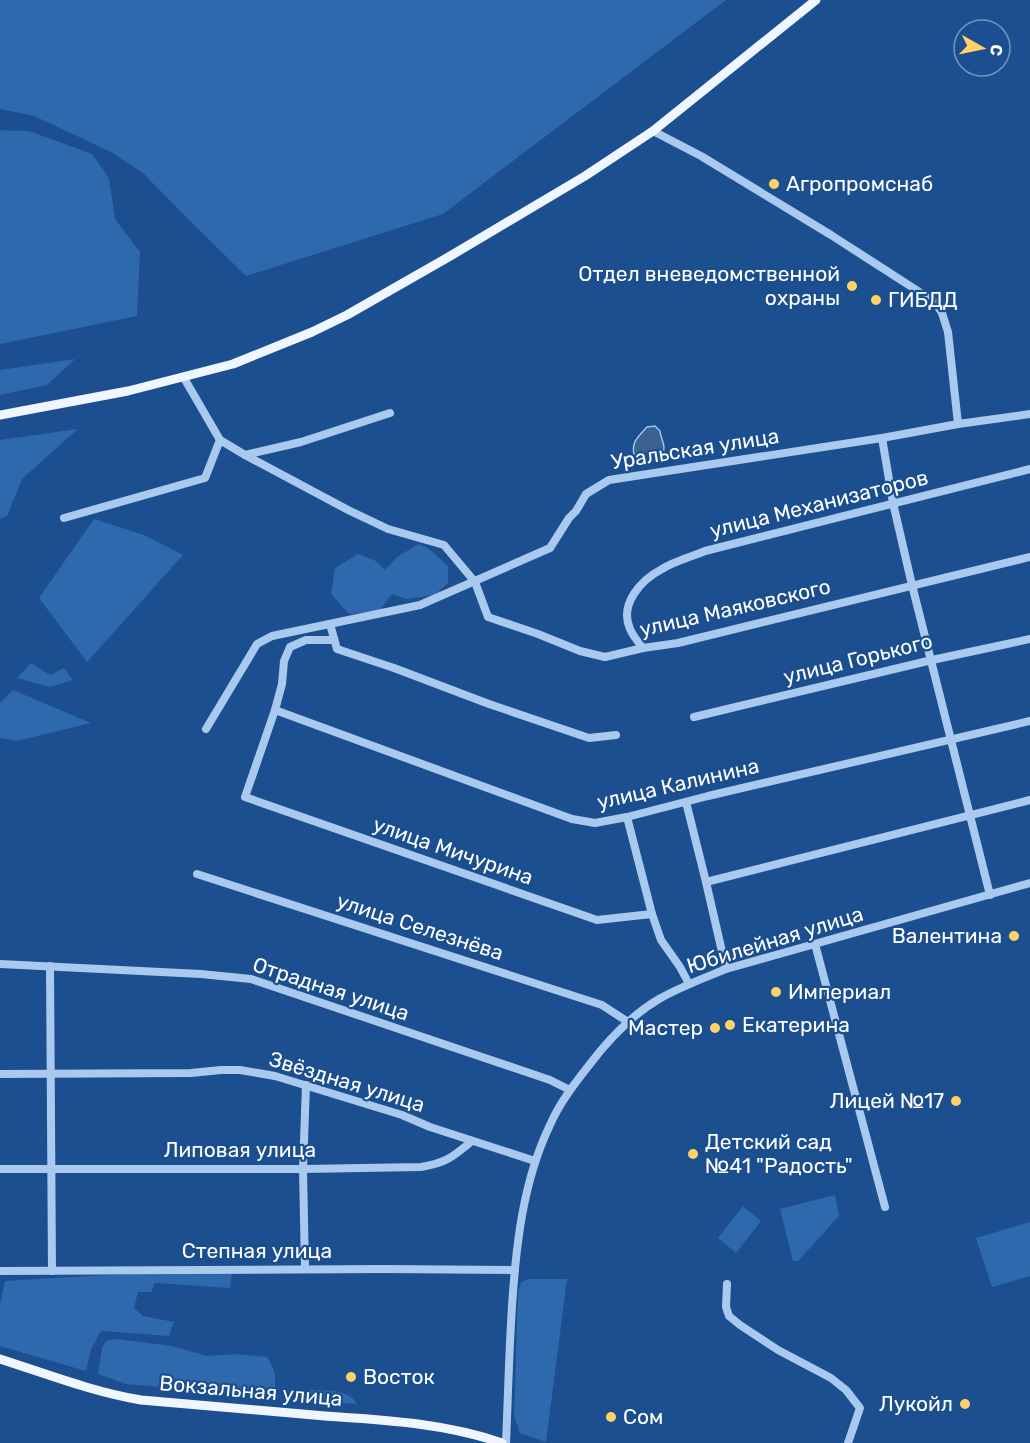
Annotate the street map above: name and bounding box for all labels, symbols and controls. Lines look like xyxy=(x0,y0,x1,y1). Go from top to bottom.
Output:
north arrow xyxy=(952,18,1012,78)
text: С xyxy=(986,43,1007,57)
place label: Агропромснаб xyxy=(786,171,933,196)
marker: Агропромснаб xyxy=(767,177,781,191)
place label: Отдел вневедомственной охраны xyxy=(578,261,840,310)
marker: Отдел вневедомственной охраны xyxy=(845,279,859,293)
place label: ГИБДД xyxy=(888,287,958,312)
marker: ГИБДД xyxy=(869,293,883,307)
street label: Уральская улица xyxy=(609,423,781,474)
street label: улица Механизаторов xyxy=(707,464,931,543)
street label: улица Маяковского xyxy=(637,573,833,642)
street label: улица Горького xyxy=(781,628,935,689)
street label: улица Калинина xyxy=(594,753,761,814)
street label: улица Мичурина xyxy=(370,811,537,890)
street label: улица Селезнёва xyxy=(334,888,507,965)
street label: Юбилейная улица xyxy=(684,901,866,978)
place label: Валентина xyxy=(892,923,1002,948)
marker: Валентина xyxy=(1007,929,1021,943)
street label: Отрадная улица xyxy=(250,951,413,1026)
place label: Империал xyxy=(788,979,891,1004)
marker: Империал xyxy=(769,985,783,999)
place label: Екатерина xyxy=(742,1012,850,1037)
place label: Мастер xyxy=(628,1015,703,1040)
marker: Екатерина xyxy=(723,1018,737,1032)
marker: Мастер xyxy=(708,1021,722,1035)
street label: Звёздная улица xyxy=(266,1046,428,1117)
place label: Лицей №17 xyxy=(830,1088,944,1113)
marker: Лицей №17 xyxy=(949,1094,963,1108)
place label: Детский сад №41 "Радость" xyxy=(705,1129,853,1178)
street label: Липовая улица xyxy=(164,1137,316,1162)
marker: Детский сад №41 "Радость" xyxy=(686,1147,700,1161)
street label: Степная улица xyxy=(182,1238,332,1263)
place label: Восток xyxy=(363,1364,435,1389)
street label: Вокзальная улица xyxy=(158,1370,344,1411)
marker: Восток xyxy=(344,1370,358,1384)
place label: Лукойл xyxy=(879,1391,953,1416)
marker: Лукойл xyxy=(958,1397,972,1411)
place label: Сом xyxy=(623,1404,663,1429)
marker: Сом xyxy=(604,1410,618,1424)

